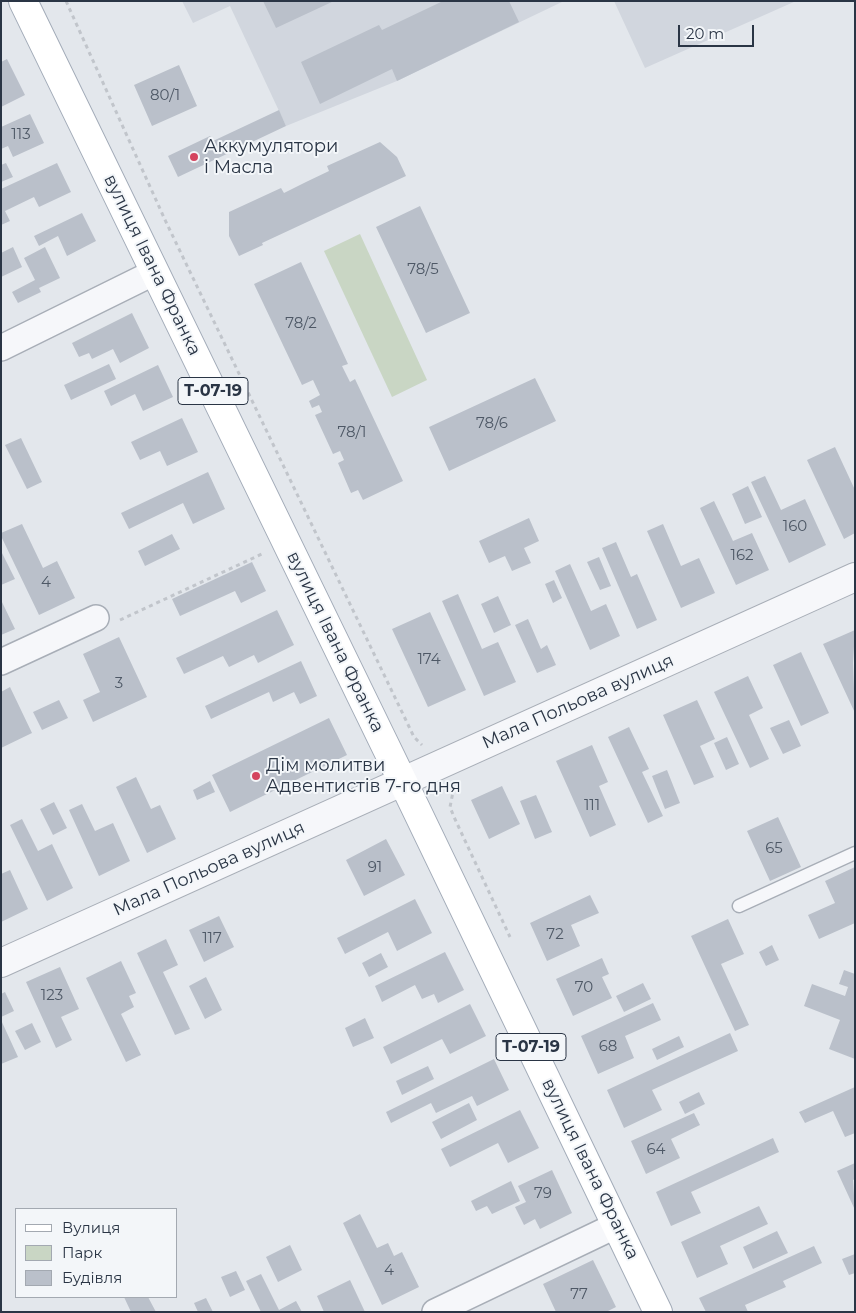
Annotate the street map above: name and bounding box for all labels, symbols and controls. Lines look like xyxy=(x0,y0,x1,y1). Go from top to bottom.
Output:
scale bar xyxy=(681,15,757,47)
text: 20 m xyxy=(686,24,724,43)
house number: 80/1 xyxy=(150,87,180,105)
house number: 113 xyxy=(11,126,31,144)
place label: Аккумулятори і Масла xyxy=(204,136,338,178)
marker: Аккумулятори і Масла xyxy=(188,151,200,163)
street label: вулиця Івана Франка xyxy=(99,171,205,359)
house number: 78/5 xyxy=(407,261,439,279)
house number: 78/2 xyxy=(285,315,317,333)
road number: Т-07-19 xyxy=(178,378,248,404)
house number: 78/6 xyxy=(476,415,508,433)
house number: 78/1 xyxy=(337,424,367,442)
house number: 160 xyxy=(783,518,807,536)
house number: 162 xyxy=(730,547,754,565)
street label: вулиця Івана Франка xyxy=(282,548,388,736)
house number: 4 xyxy=(41,574,51,592)
street label: Мала Польова вулиця xyxy=(479,650,677,754)
house number: 174 xyxy=(417,651,441,669)
house number: 3 xyxy=(115,675,123,693)
place label: Дім молитви Адвентистів 7-го дня xyxy=(266,755,461,798)
marker: Дім молитви Адвентистів 7-го дня xyxy=(250,770,262,782)
house number: 111 xyxy=(584,797,600,815)
street label: Мала Польова вулиця xyxy=(110,817,308,921)
house number: 65 xyxy=(765,840,783,858)
house number: 91 xyxy=(368,859,382,877)
house number: 72 xyxy=(546,926,564,944)
house number: 117 xyxy=(202,930,222,948)
house number: 70 xyxy=(575,979,593,997)
house number: 123 xyxy=(41,987,63,1005)
road number: Т-07-19 xyxy=(496,1034,566,1060)
house number: 68 xyxy=(599,1038,617,1056)
street label: вулиця Івана Франка xyxy=(537,1075,643,1263)
house number: 64 xyxy=(646,1141,666,1159)
house number: 79 xyxy=(534,1185,552,1203)
legend xyxy=(15,1208,178,1298)
text: Вулиця xyxy=(62,1218,120,1237)
text: Парк xyxy=(62,1243,102,1262)
house number: 4 xyxy=(384,1262,394,1280)
text: Будівля xyxy=(62,1268,122,1287)
house number: 77 xyxy=(570,1286,588,1304)

